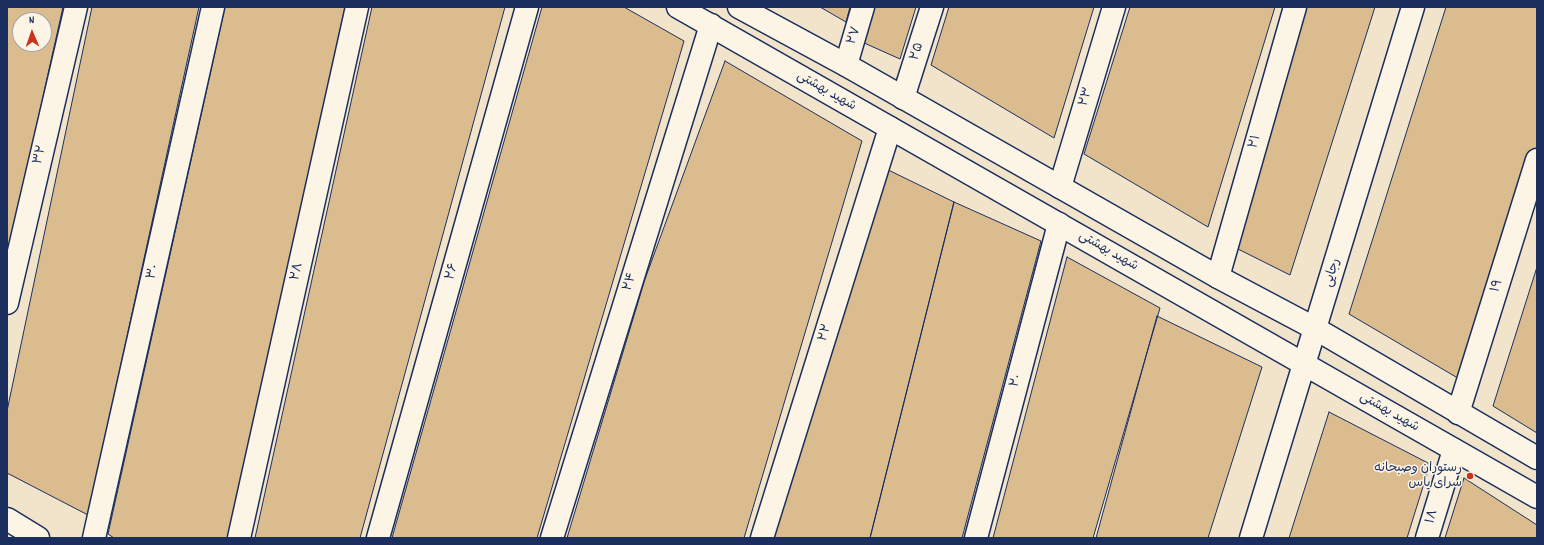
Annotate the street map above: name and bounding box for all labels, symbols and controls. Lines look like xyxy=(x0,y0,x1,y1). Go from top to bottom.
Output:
north arrow xyxy=(12,12,52,52)
text: N xyxy=(29,13,35,29)
street label: ۲۷ xyxy=(845,25,865,47)
street label: ۲۵ xyxy=(908,41,928,63)
street label: شهید بهشتی xyxy=(794,69,858,115)
street label: ۲۳ xyxy=(1077,86,1097,108)
street label: ۲۱ xyxy=(1247,133,1265,151)
street label: ۳۲ xyxy=(31,144,51,166)
street label: شهید بهشتی xyxy=(1076,229,1140,275)
street label: رجایی xyxy=(1321,257,1345,289)
street label: ۲۸ xyxy=(288,262,308,282)
street label: ۲۶ xyxy=(443,262,463,282)
street label: ۳۰ xyxy=(145,263,163,281)
street label: ۲۴ xyxy=(621,271,641,293)
street label: ۱۹ xyxy=(1489,278,1507,294)
street label: ۲۲ xyxy=(816,322,836,344)
street label: ۲۰ xyxy=(1008,373,1026,389)
street label: شهید بهشتی xyxy=(1357,390,1421,436)
place label: رستوران وصبحانه سرای یاس xyxy=(1374,461,1462,492)
marker: رستوران وصبحانه سرای یاس xyxy=(1465,471,1475,481)
street label: ۱۸ xyxy=(1424,508,1442,526)

